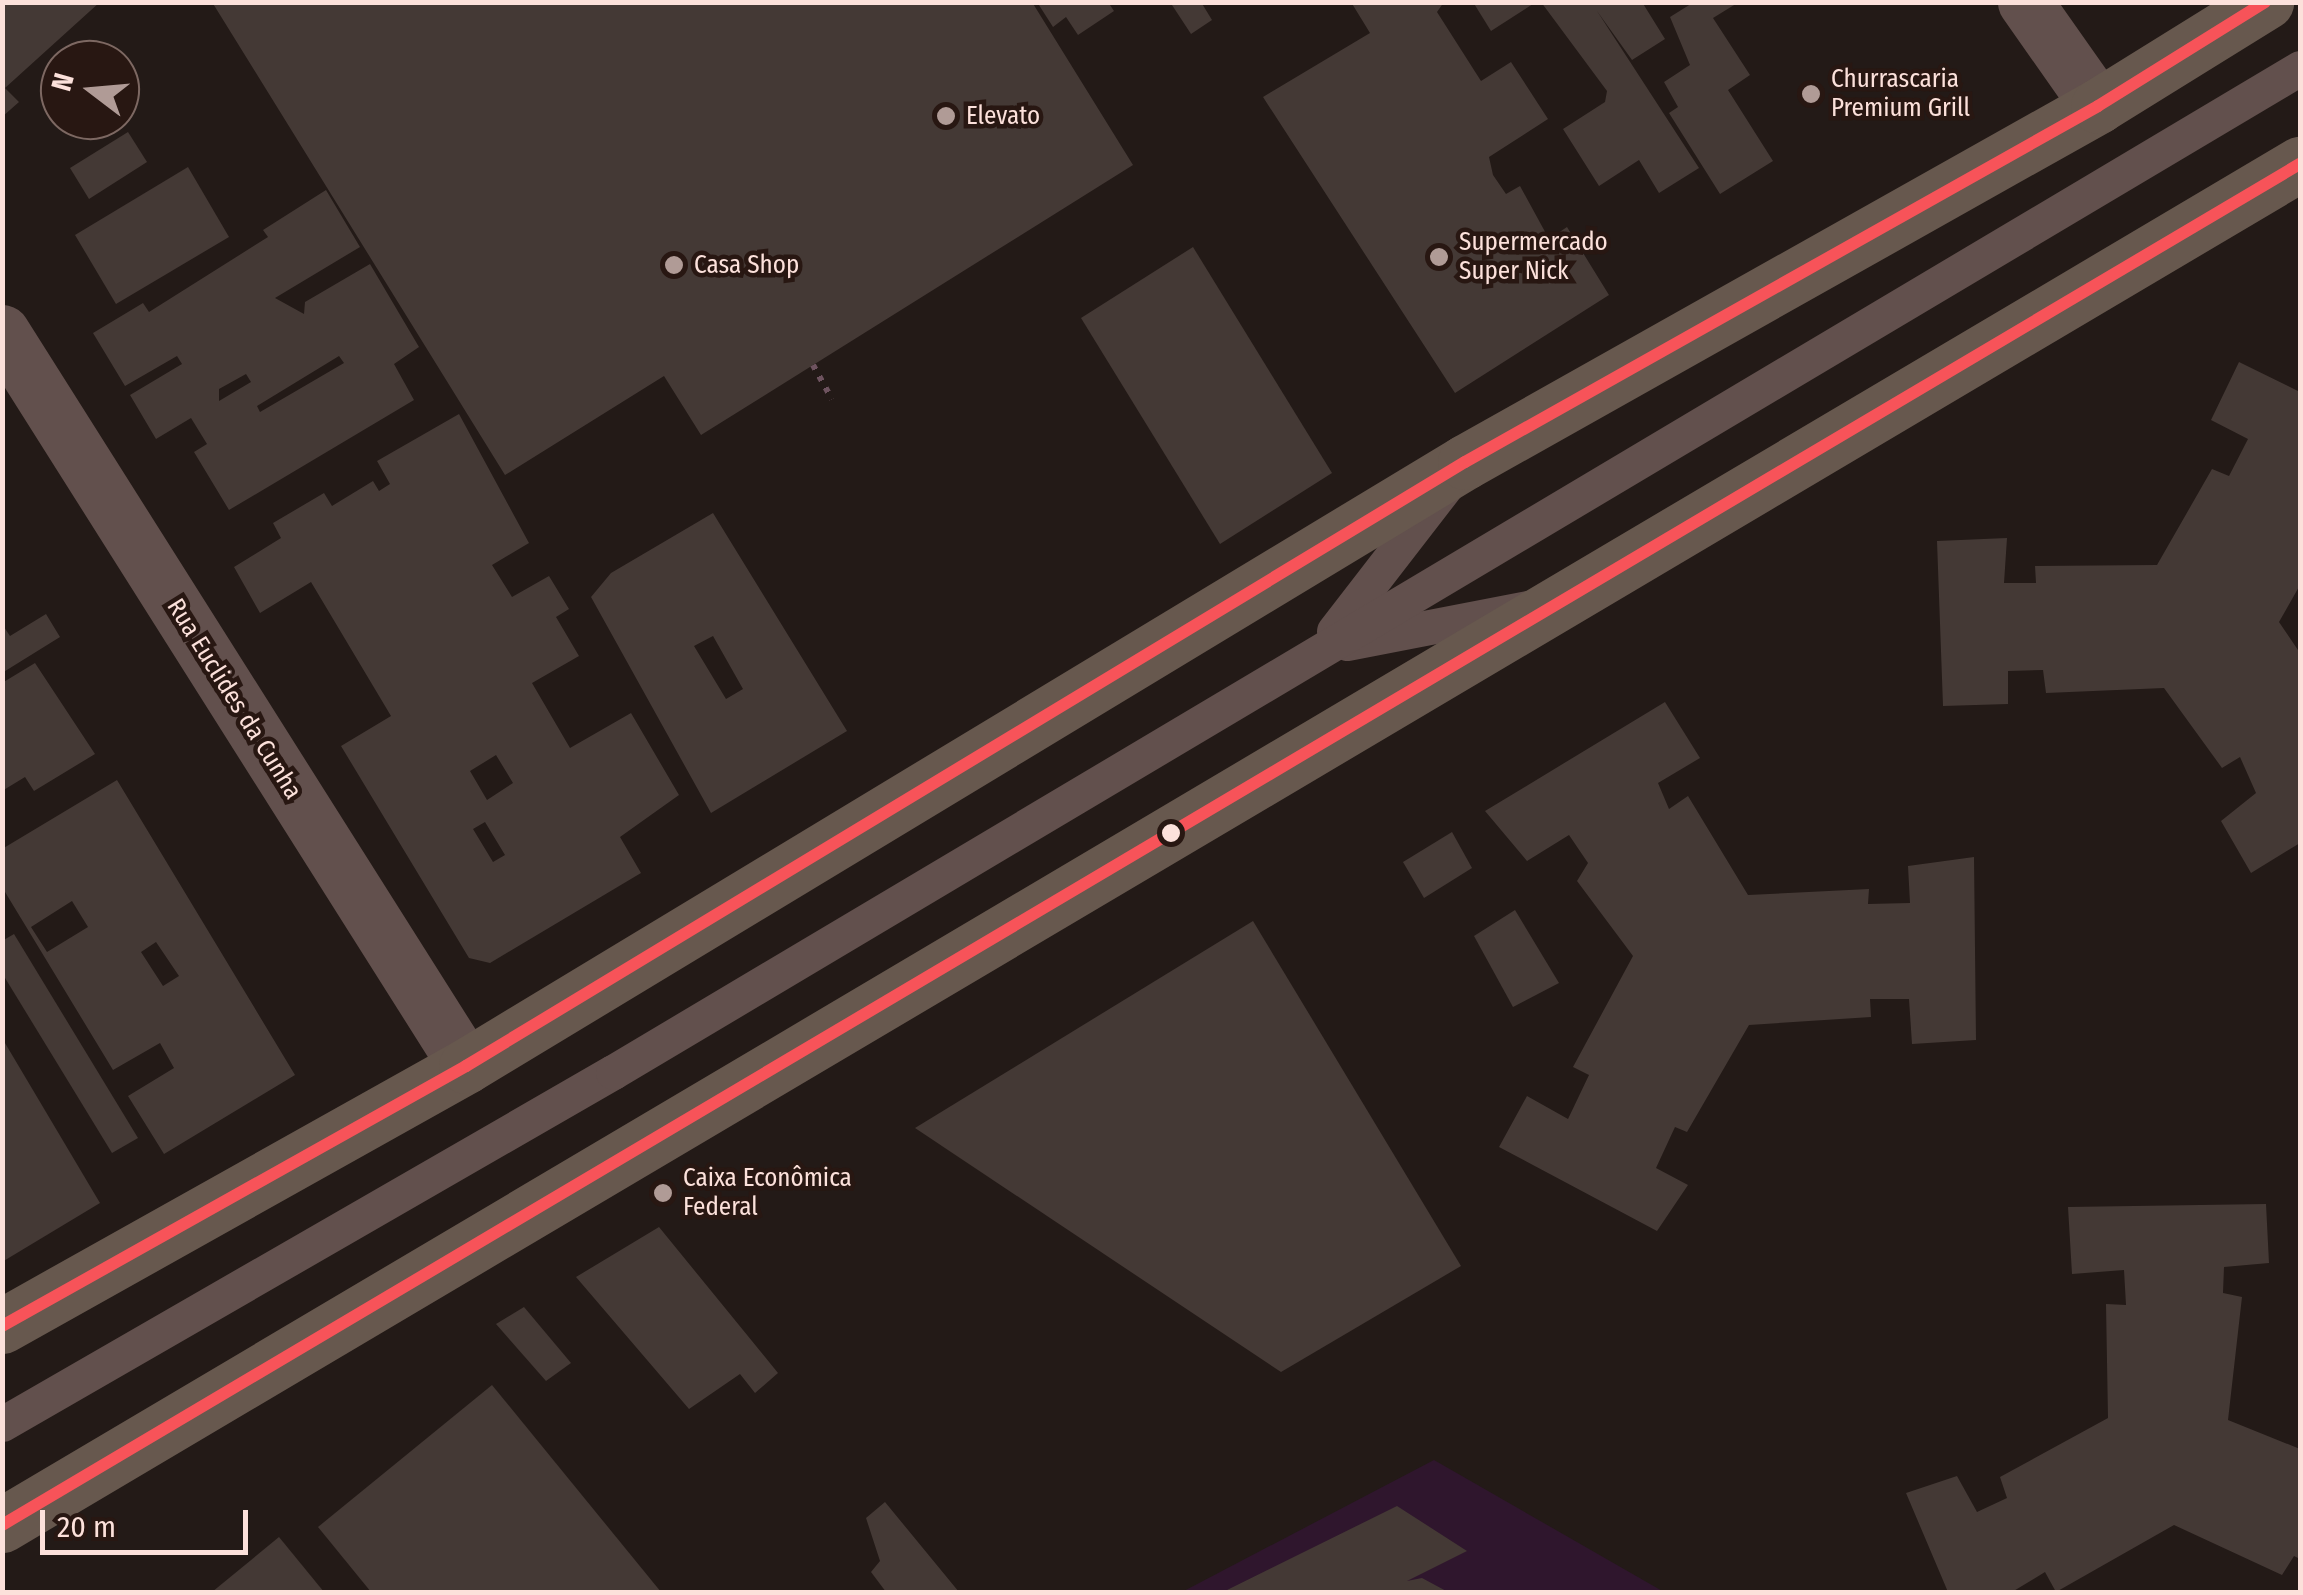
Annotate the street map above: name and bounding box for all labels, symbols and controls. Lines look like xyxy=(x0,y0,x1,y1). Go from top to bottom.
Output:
north arrow xyxy=(40,40,140,140)
place label: Churrascaria Premium Grill xyxy=(1831,65,1970,124)
text: N xyxy=(44,70,81,95)
marker: Churrascaria Premium Grill xyxy=(1800,83,1822,105)
place label: Elevato xyxy=(966,101,1040,131)
marker: Elevato xyxy=(935,105,957,127)
place label: Supermercado Super Nick xyxy=(1459,228,1608,287)
marker: Supermercado Super Nick xyxy=(1428,246,1450,268)
place label: Casa Shop xyxy=(694,250,799,280)
marker: Casa Shop xyxy=(663,254,685,276)
street label: Rua Euclides da Cunha xyxy=(160,593,308,805)
unlabelled marker xyxy=(1161,823,1181,843)
place label: Caixa Econômica Federal xyxy=(683,1164,852,1223)
marker: Caixa Econômica Federal xyxy=(652,1182,674,1204)
scale bar xyxy=(45,1490,252,1552)
text: 20 m xyxy=(57,1509,116,1545)

